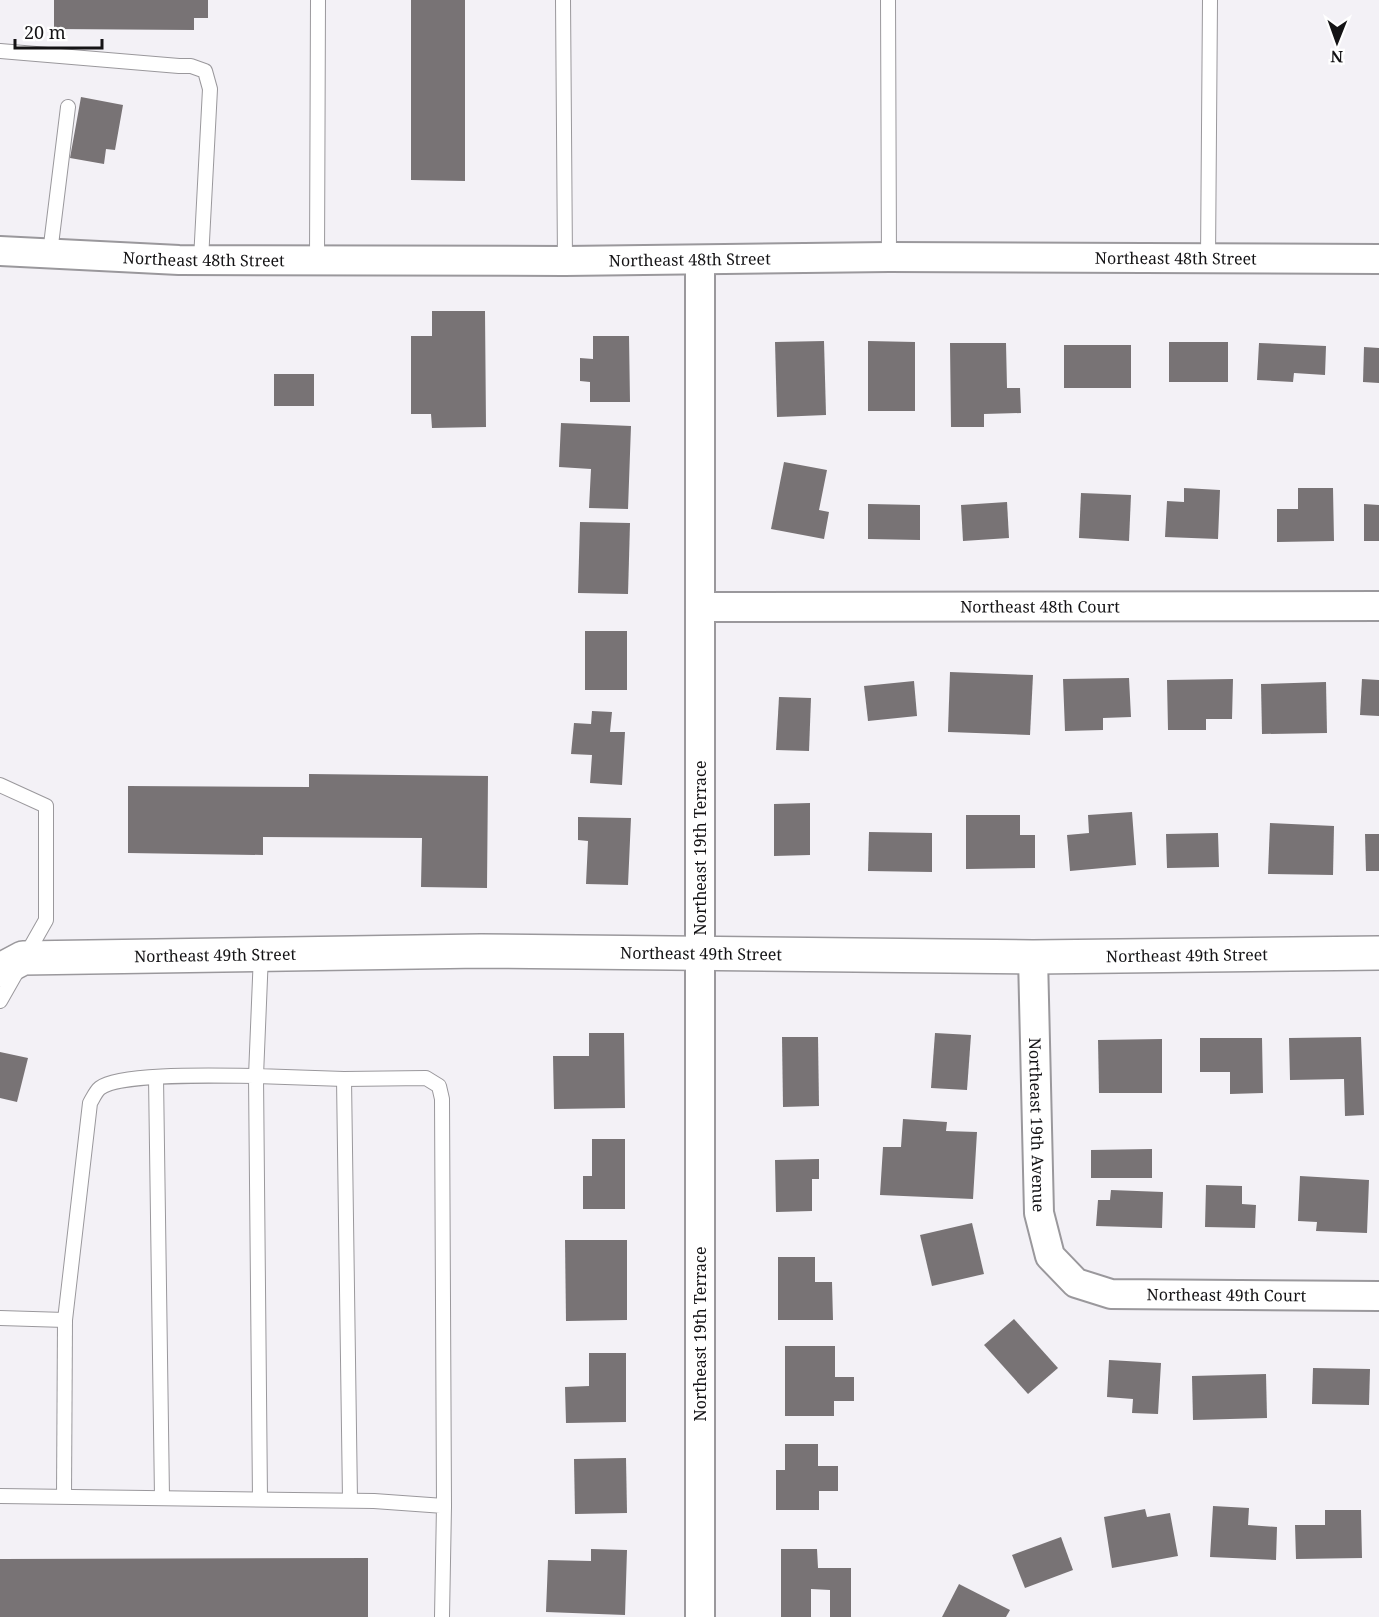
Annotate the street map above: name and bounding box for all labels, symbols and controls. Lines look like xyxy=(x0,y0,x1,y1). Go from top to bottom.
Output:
scale bar xyxy=(15,12,102,50)
north arrow xyxy=(1307,12,1367,72)
text: 20 m xyxy=(24,20,66,44)
text: N xyxy=(1330,46,1343,68)
street label: Northeast 48th Street xyxy=(122,246,285,271)
street label: Northeast 48th Street xyxy=(609,247,771,271)
street label: Northeast 48th Street xyxy=(1095,247,1257,270)
street label: Northeast 48th Court xyxy=(960,595,1120,618)
street label: Northeast 19th Terrace xyxy=(689,761,711,935)
street label: Northeast 49th Street xyxy=(620,942,782,965)
street label: Northeast 49th Street xyxy=(134,943,297,967)
street label: Northeast 49th Street xyxy=(1106,943,1268,967)
street label: Northeast 19th Avenue xyxy=(1024,1037,1050,1212)
street label: Northeast 19th Terrace xyxy=(689,1247,711,1421)
street label: Northeast 49th Court xyxy=(1146,1283,1307,1306)

